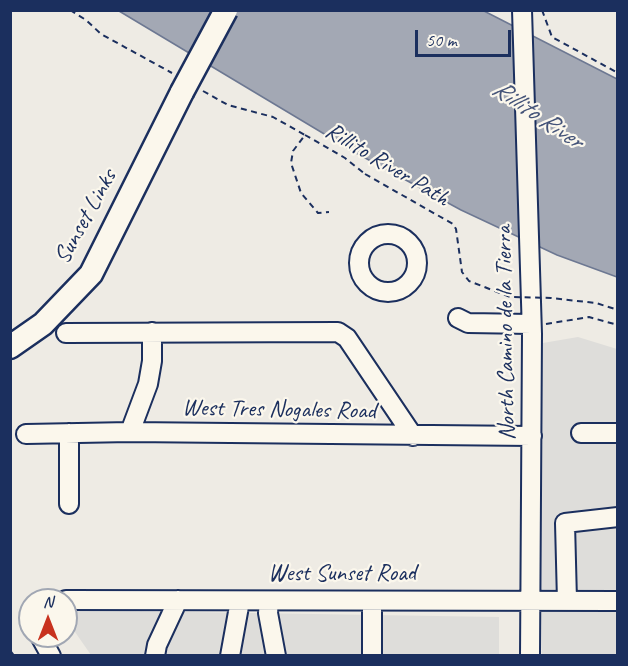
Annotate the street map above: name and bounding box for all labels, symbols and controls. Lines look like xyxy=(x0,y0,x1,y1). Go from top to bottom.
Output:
scale bar xyxy=(418,18,514,56)
text: 50 m xyxy=(426,29,457,51)
water label: Rillito River xyxy=(486,74,588,156)
street label: Rillito River Path xyxy=(320,117,454,213)
street label: Sunset Links xyxy=(48,165,124,269)
street label: North Camino de la Tierra xyxy=(490,225,522,441)
street label: West Tres Nogales Road xyxy=(182,394,376,426)
street label: West Sunset Road xyxy=(268,560,416,588)
north arrow xyxy=(18,588,78,648)
text: N xyxy=(43,592,53,612)

